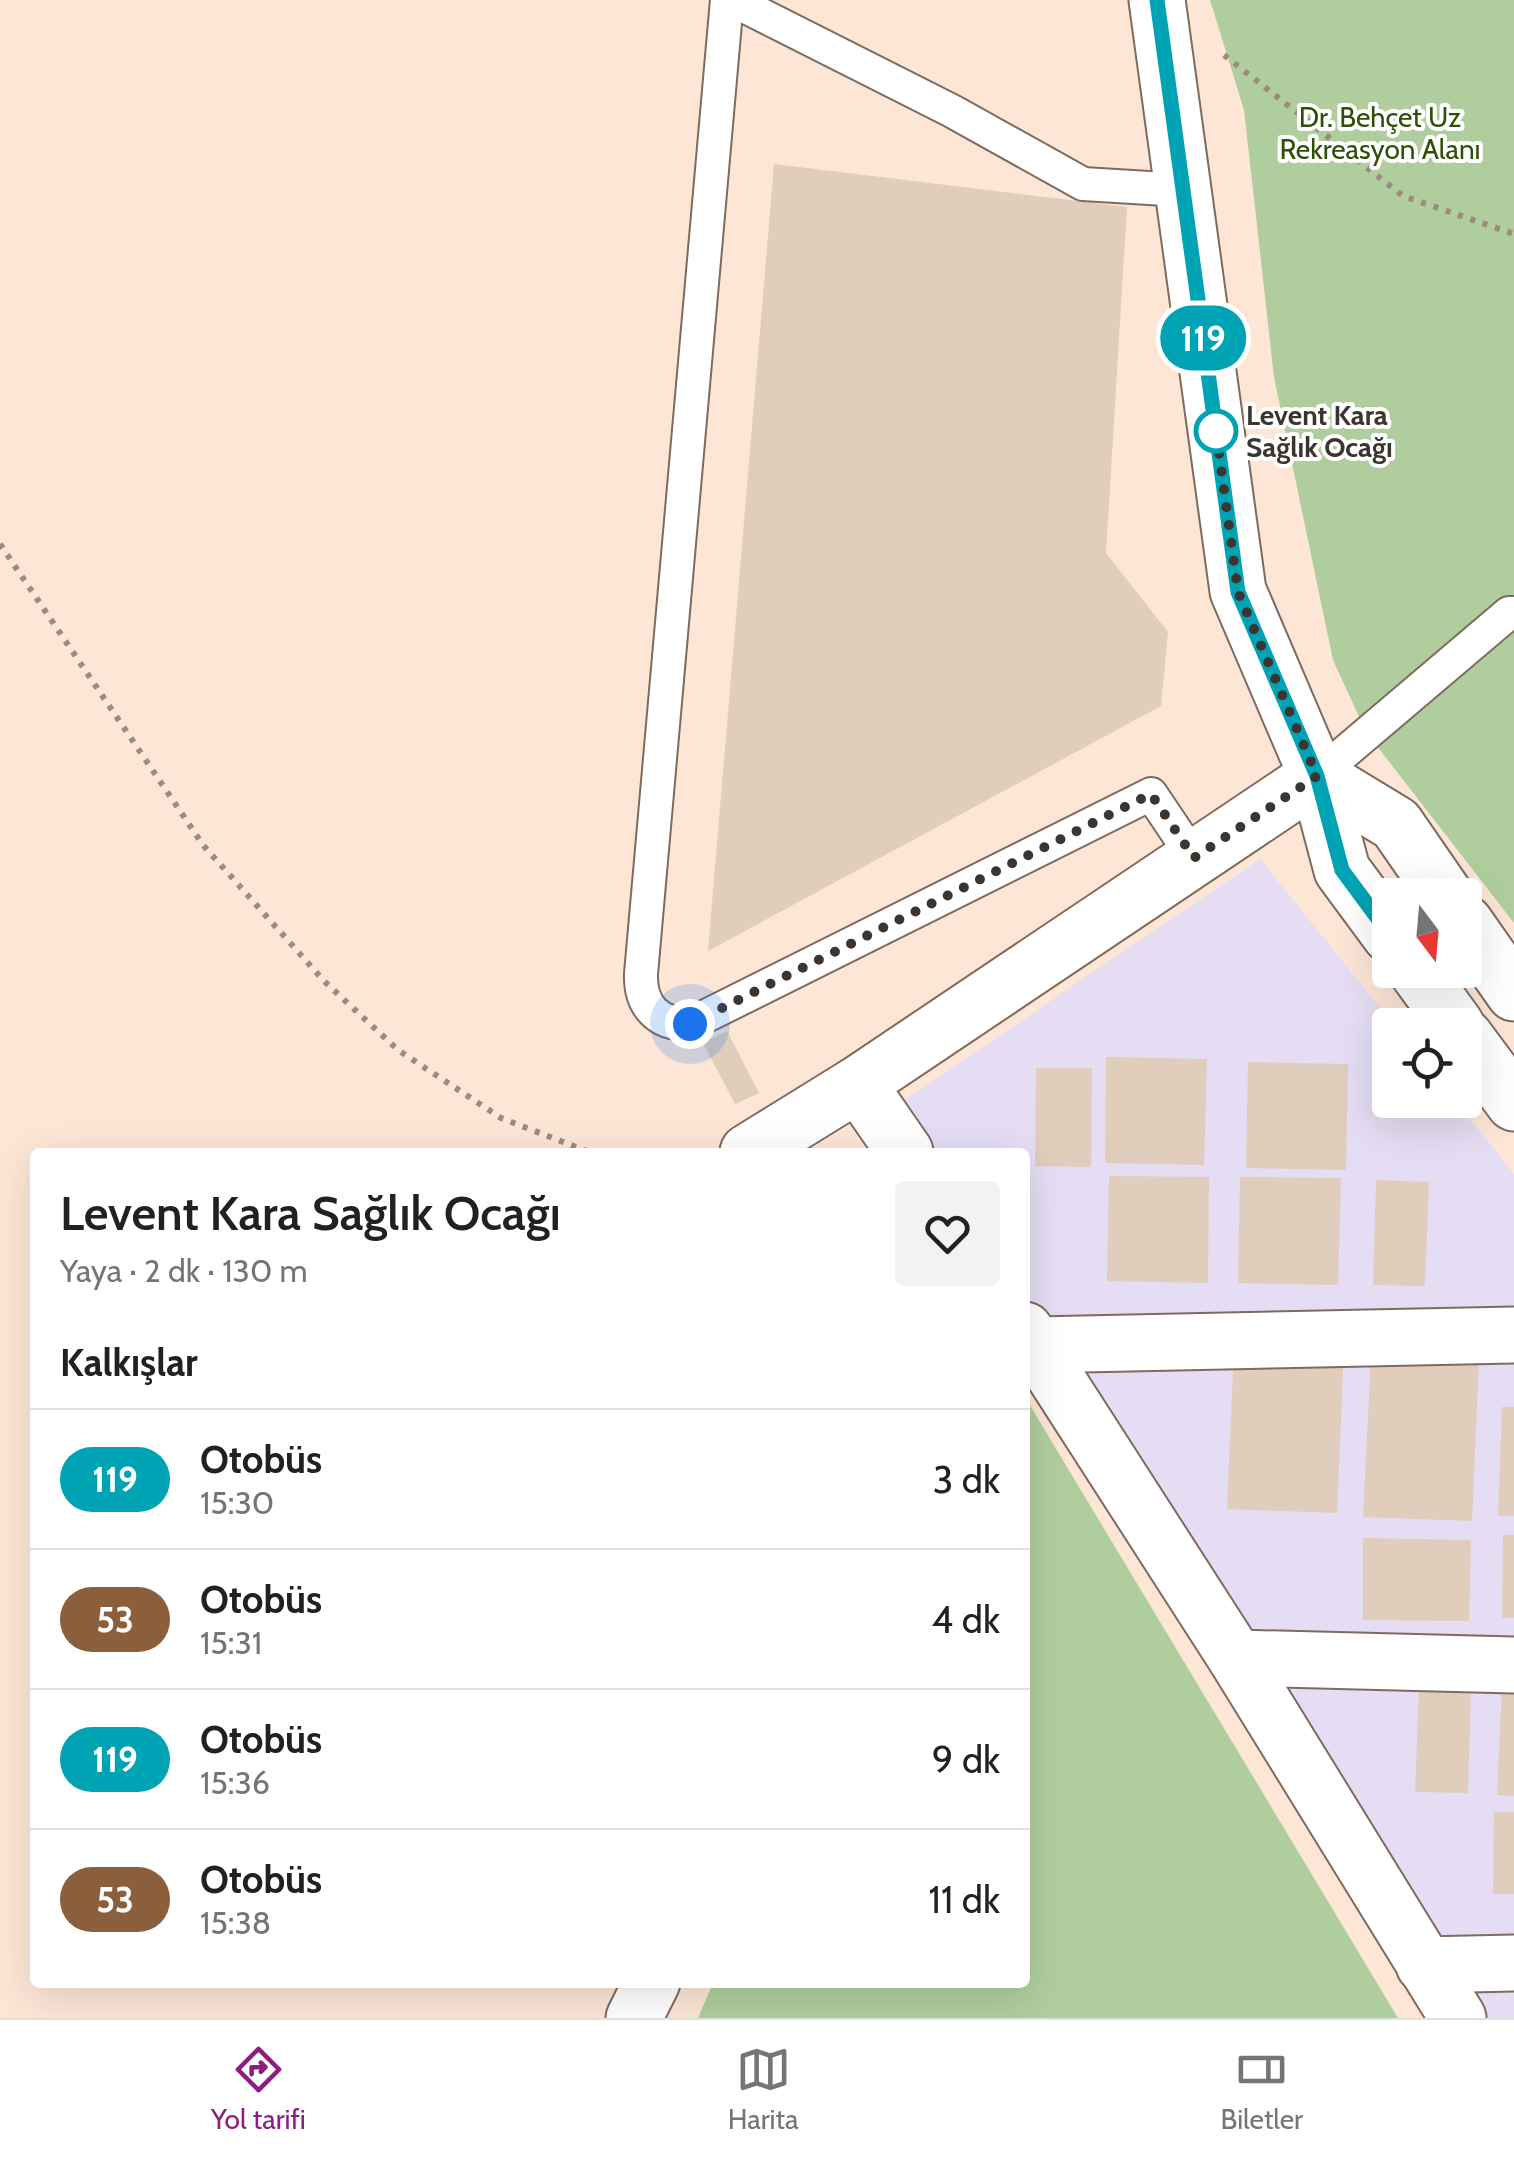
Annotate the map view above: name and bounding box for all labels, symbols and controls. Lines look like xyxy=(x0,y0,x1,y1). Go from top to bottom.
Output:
park label: Dr. Behçet Uz Rekreasyon Alanı xyxy=(1280,100,1480,166)
line badge: 119 xyxy=(1146,306,1260,370)
text: 119 xyxy=(1180,317,1226,360)
place label: Levent Kara Sağlık Ocağı xyxy=(1246,398,1393,464)
marker: Levent Kara Sağlık Ocağı xyxy=(1195,410,1237,452)
north arrow xyxy=(1372,878,1482,988)
map controls xyxy=(1372,878,1482,1118)
your location xyxy=(665,999,715,1049)
button: locate xyxy=(1372,1008,1482,1118)
button: heart xyxy=(895,1181,1000,1286)
text: Levent Kara Sağlık Ocağı xyxy=(60,1184,561,1242)
text: Yaya · 2 dk · 130 m xyxy=(60,1251,308,1290)
text: Kalkışlar xyxy=(60,1339,198,1386)
text: Otobüs xyxy=(200,1436,322,1483)
text: 3 dk xyxy=(933,1456,1000,1503)
text: 119 xyxy=(92,1458,138,1501)
text: 15:30 xyxy=(200,1483,274,1522)
text: Otobüs xyxy=(200,1576,322,1623)
text: 4 dk xyxy=(931,1596,1000,1643)
text: 53 xyxy=(96,1598,134,1641)
text: 15:31 xyxy=(200,1623,262,1662)
text: Otobüs xyxy=(200,1716,322,1763)
text: 9 dk xyxy=(932,1736,1000,1783)
text: 119 xyxy=(92,1738,138,1781)
text: 15:36 xyxy=(200,1763,270,1802)
text: Otobüs xyxy=(200,1856,322,1903)
text: 11 dk xyxy=(929,1876,1000,1923)
text: 53 xyxy=(96,1878,134,1921)
text: 15:38 xyxy=(200,1903,271,1942)
tab: Yol tarifi xyxy=(211,2042,306,2136)
tab: Harita xyxy=(728,2042,798,2136)
tab: Biletler xyxy=(1220,2042,1303,2136)

